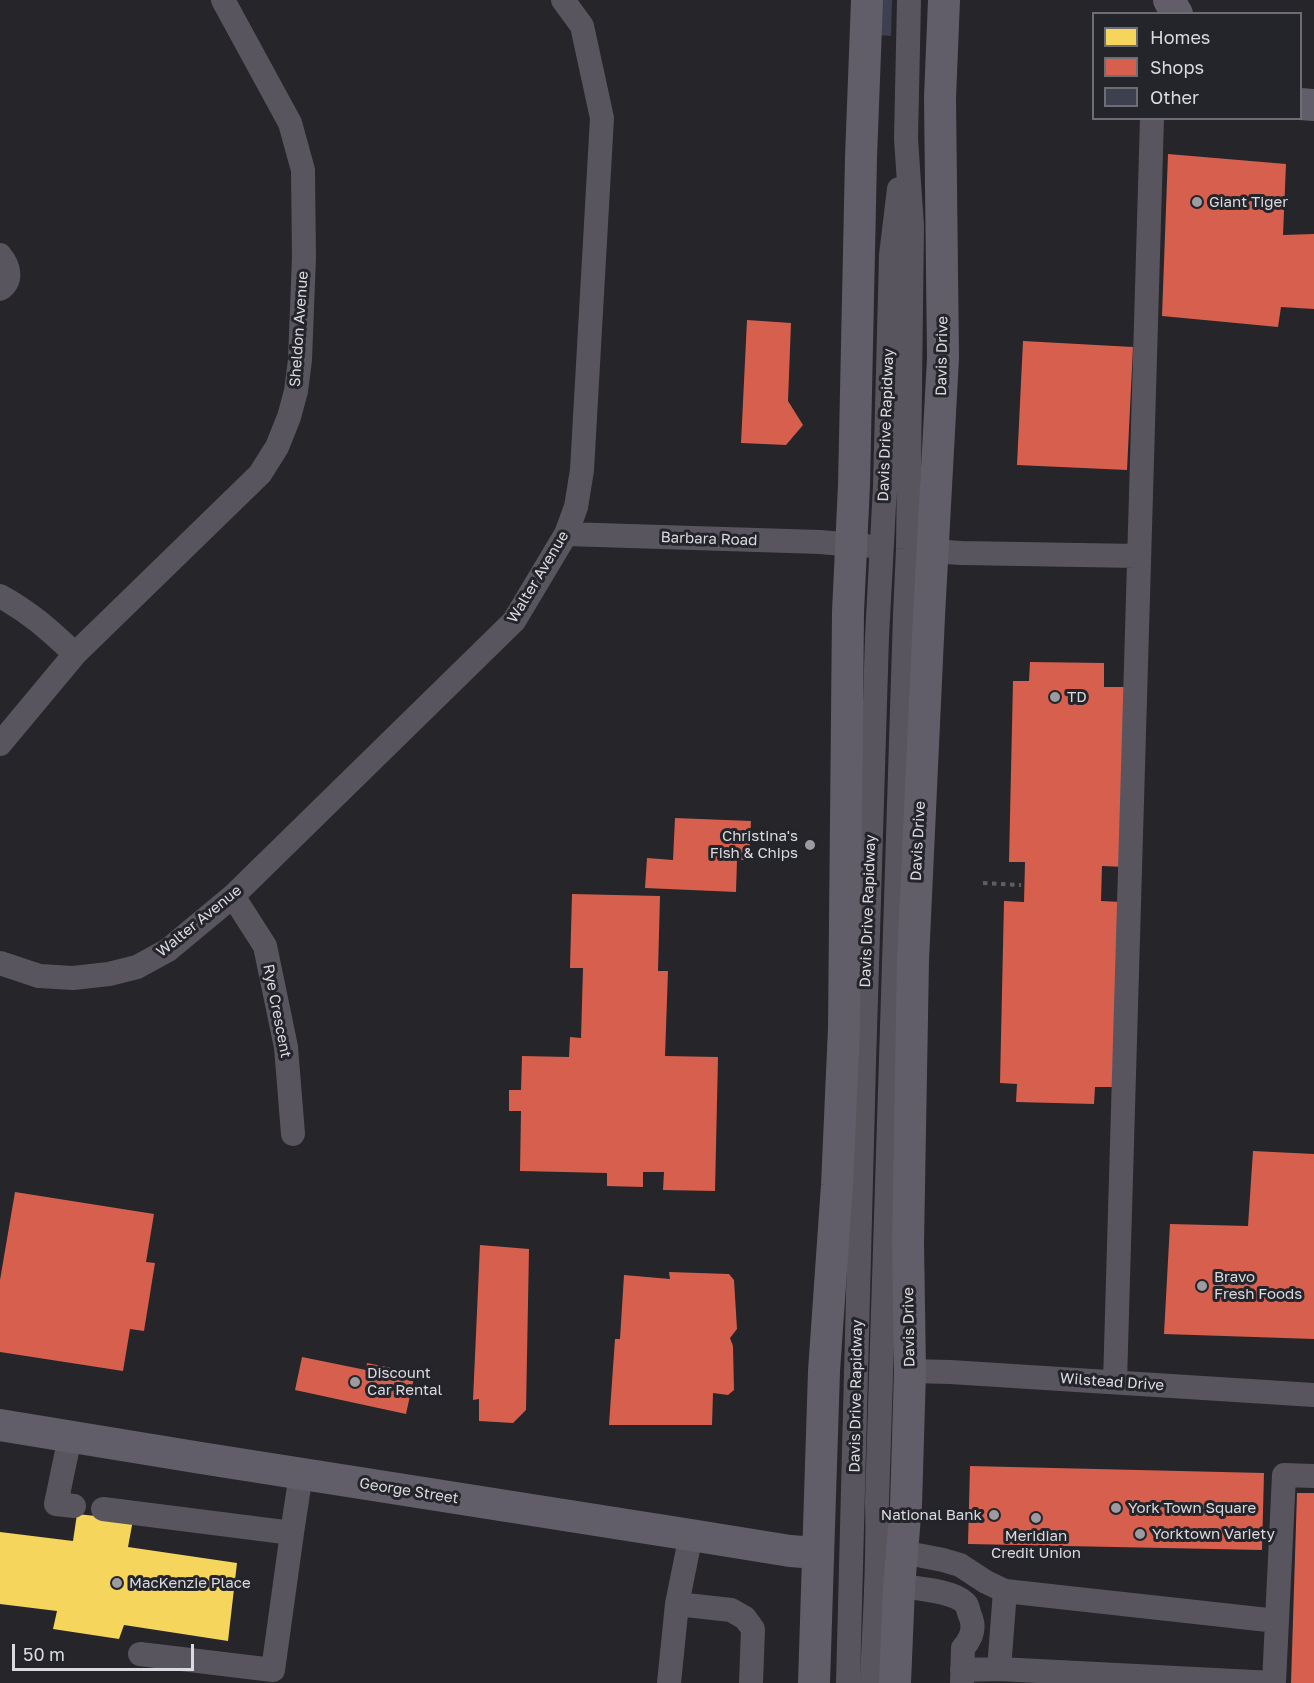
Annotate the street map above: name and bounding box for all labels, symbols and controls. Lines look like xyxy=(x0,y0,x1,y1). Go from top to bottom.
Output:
legend xyxy=(1092,12,1302,120)
text: Homes xyxy=(1150,26,1210,48)
text: Shops xyxy=(1150,56,1204,78)
text: Other xyxy=(1150,86,1199,108)
place label: Giant Tiger xyxy=(1209,193,1288,211)
marker: Giant Tiger xyxy=(1190,195,1204,209)
street label: Sheldon Avenue xyxy=(286,270,312,388)
street label: Davis Drive xyxy=(932,316,952,396)
street label: Davis Drive Rapidway xyxy=(874,348,898,502)
street label: Walter Avenue xyxy=(503,528,573,626)
street label: Barbara Road xyxy=(660,528,758,550)
place label: TD xyxy=(1067,688,1087,706)
marker: TD xyxy=(1048,690,1062,704)
street label: Davis Drive xyxy=(907,801,929,881)
place label: Christina's Fish & Chips xyxy=(710,827,798,862)
street label: Davis Drive Rapidway xyxy=(856,834,880,988)
marker: Christina's Fish & Chips xyxy=(803,838,817,852)
street label: Walter Avenue xyxy=(153,881,245,961)
street label: Rye Crescent xyxy=(259,963,295,1059)
place label: Bravo Fresh Foods xyxy=(1214,1268,1302,1303)
marker: Bravo Fresh Foods xyxy=(1195,1279,1209,1293)
street label: Davis Drive xyxy=(899,1287,919,1367)
street label: Davis Drive Rapidway xyxy=(846,1319,866,1473)
place label: Discount Car Rental xyxy=(367,1364,442,1399)
street label: Wilstead Drive xyxy=(1059,1369,1165,1395)
marker: Discount Car Rental xyxy=(348,1375,362,1389)
street label: George Street xyxy=(358,1474,460,1508)
place label: York Town Square xyxy=(1128,1499,1256,1517)
marker: York Town Square xyxy=(1109,1501,1123,1515)
place label: National Bank xyxy=(881,1506,982,1524)
marker: National Bank xyxy=(987,1508,1001,1522)
marker: Meridian Credit Union xyxy=(1029,1511,1043,1525)
place label: Yorktown Variety xyxy=(1152,1525,1275,1543)
place label: Meridian Credit Union xyxy=(991,1527,1081,1562)
marker: Yorktown Variety xyxy=(1133,1527,1147,1541)
place label: MacKenzie Place xyxy=(129,1574,251,1592)
marker: MacKenzie Place xyxy=(110,1576,124,1590)
scale bar xyxy=(15,1632,196,1670)
text: 50 m xyxy=(23,1643,65,1665)

